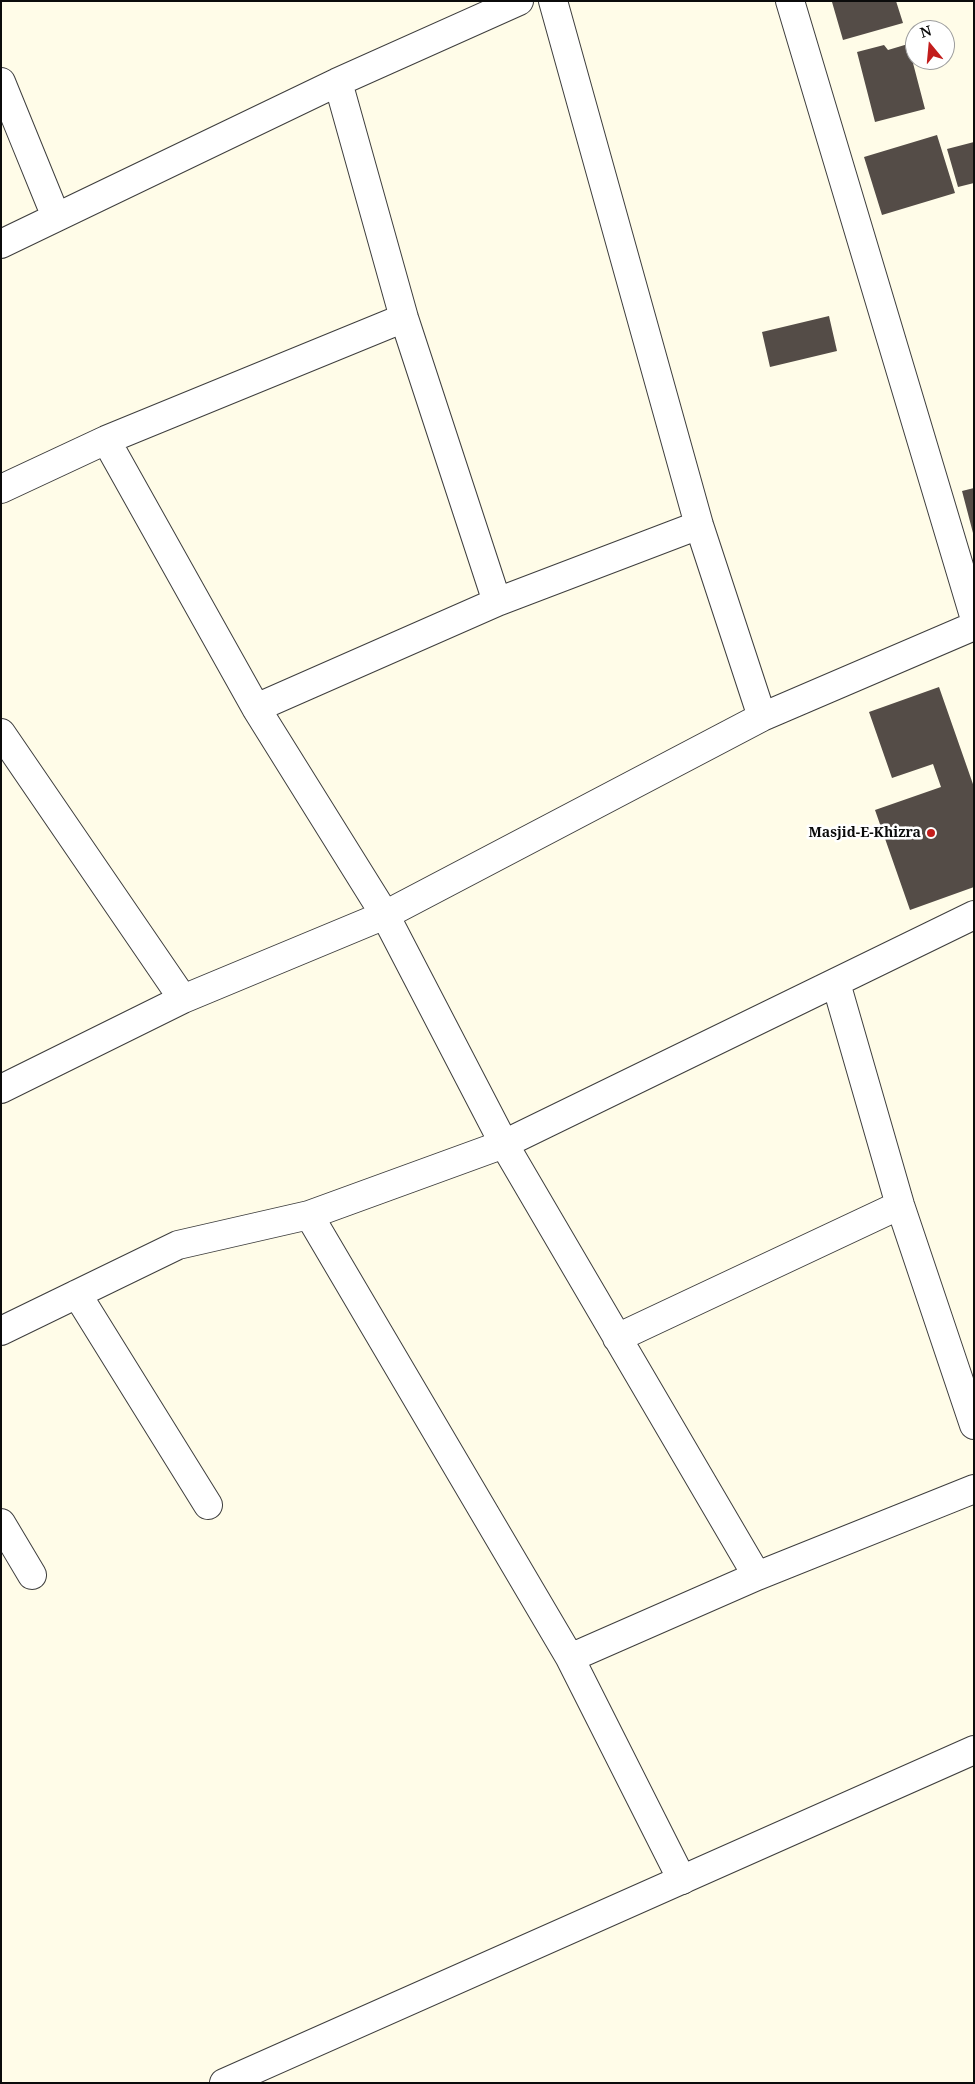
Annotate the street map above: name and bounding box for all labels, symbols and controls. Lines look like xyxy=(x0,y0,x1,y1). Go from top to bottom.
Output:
north arrow xyxy=(905,20,955,70)
text: N xyxy=(918,20,934,42)
place label: Masjid-E-Khizra xyxy=(808,825,921,841)
marker: Masjid-E-Khizra xyxy=(925,827,937,839)

